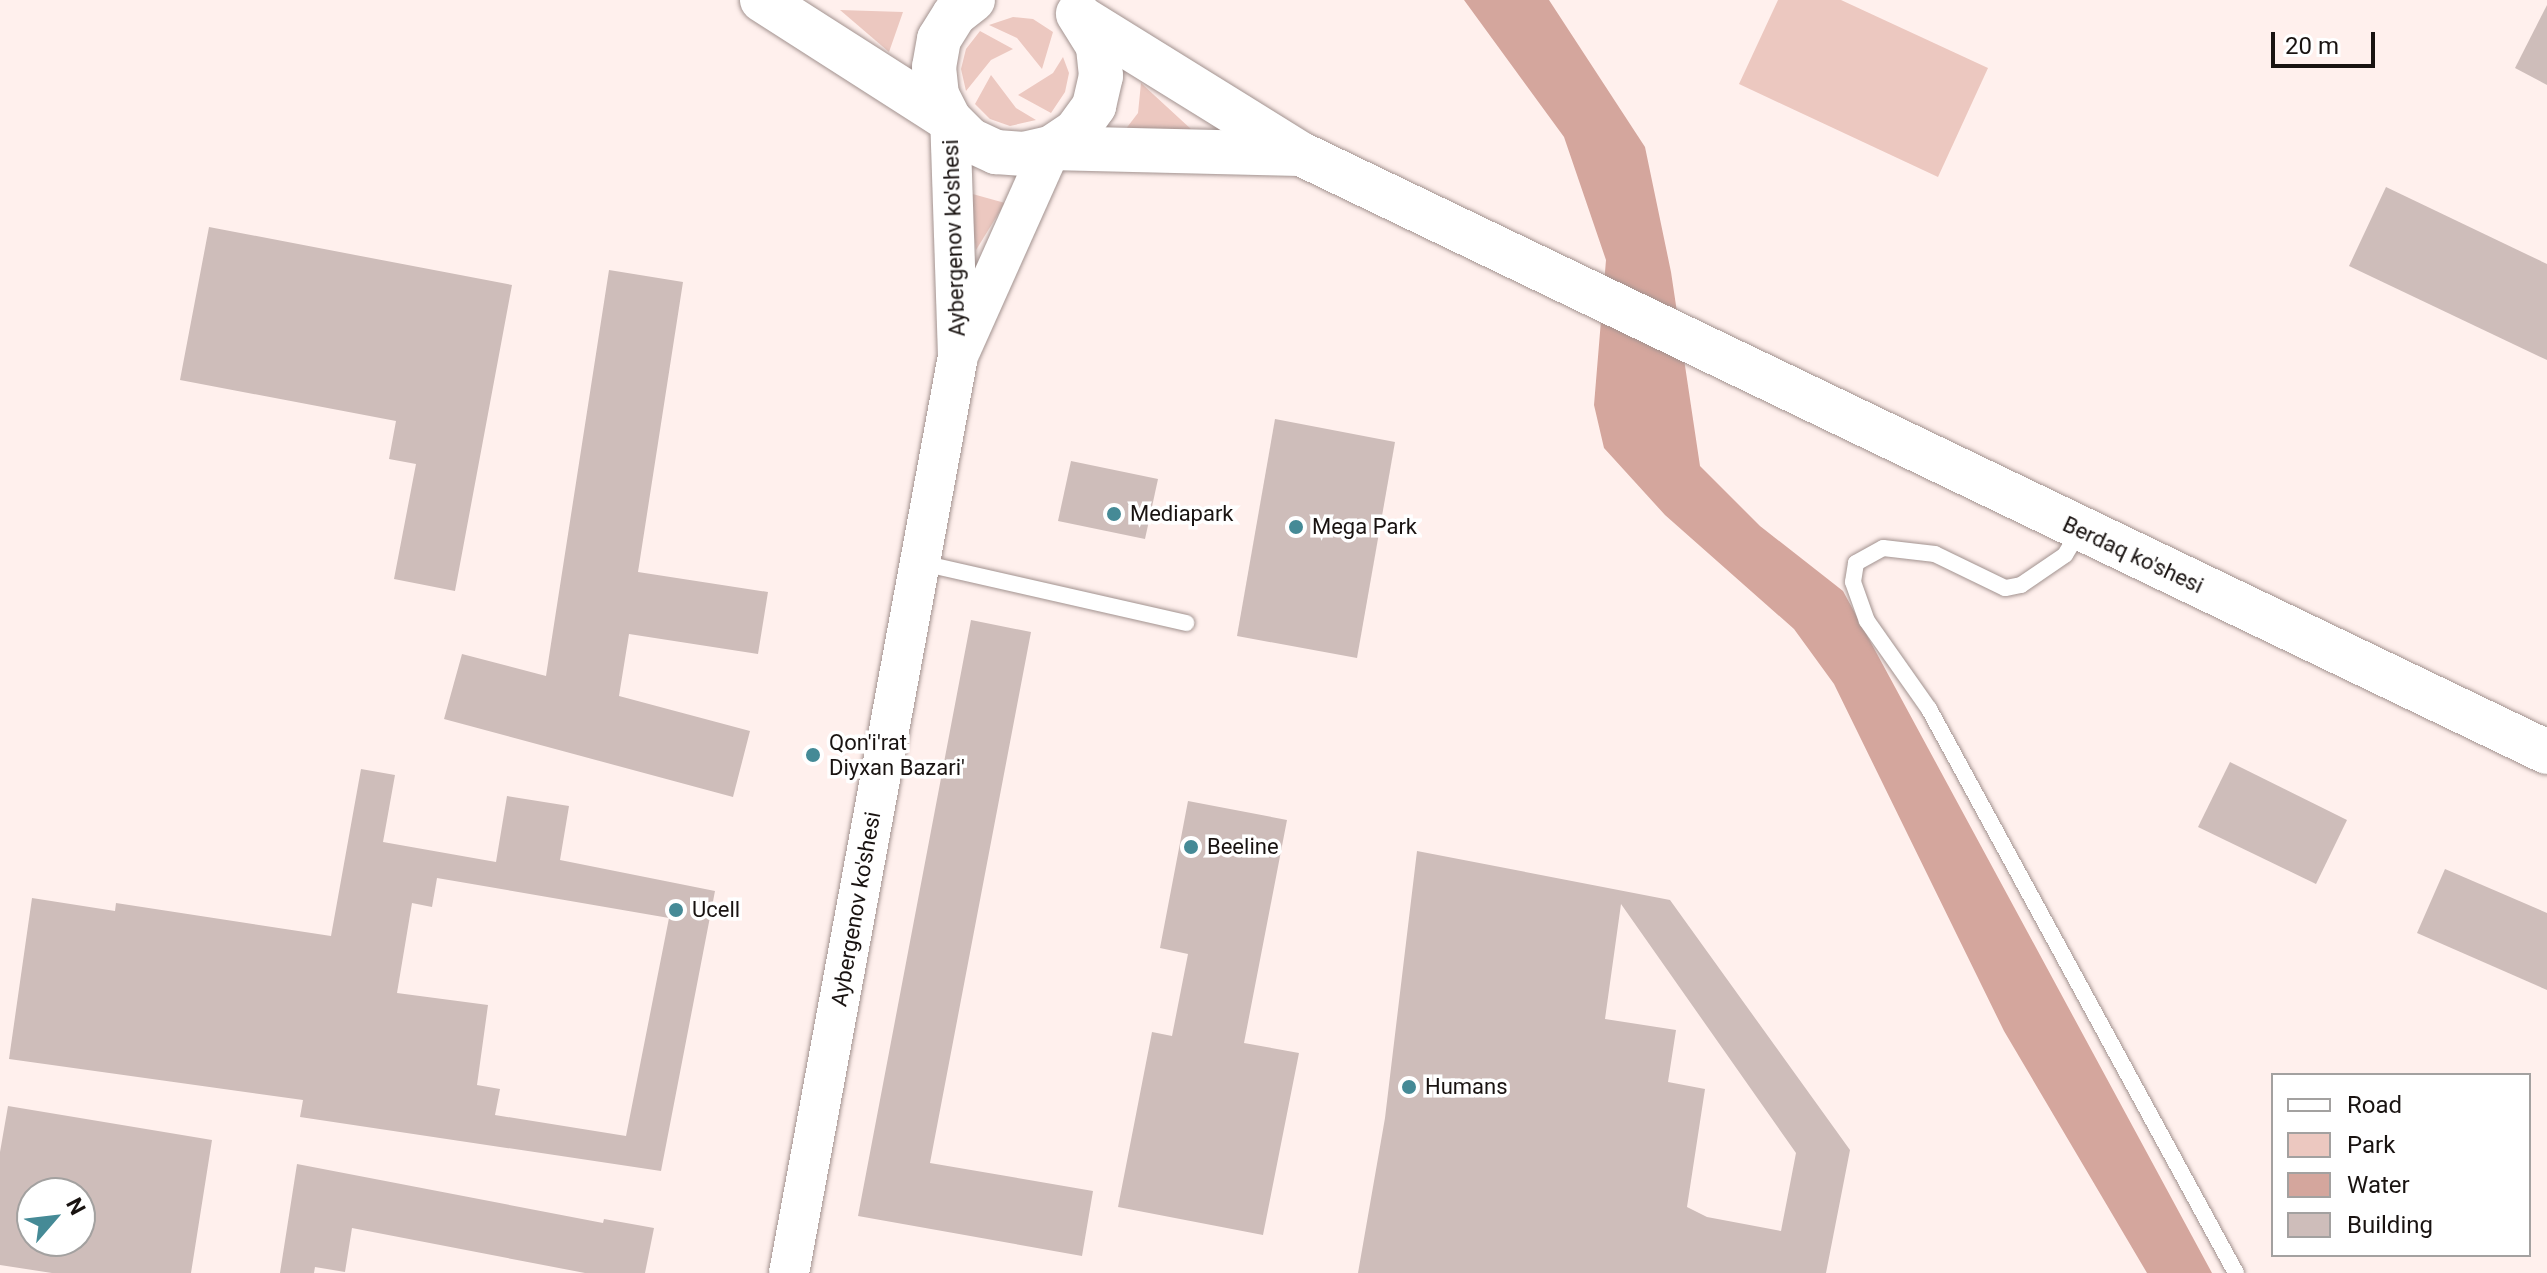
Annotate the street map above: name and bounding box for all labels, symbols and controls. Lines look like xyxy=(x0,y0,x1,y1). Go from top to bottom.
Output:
scale bar xyxy=(2275,16,2379,66)
text: 20 m xyxy=(2285,32,2339,60)
street label: Aybergenov ko'shesi xyxy=(937,139,971,337)
place label: Mediapark xyxy=(1130,501,1234,527)
marker: Mediapark xyxy=(1105,505,1123,523)
street label: Berdaq ko'shesi xyxy=(2059,511,2207,599)
place label: Mega Park xyxy=(1312,514,1417,540)
marker: Mega Park xyxy=(1287,518,1305,536)
place label: Qon'i'rat Diyxan Bazari' xyxy=(829,729,965,780)
marker: Qon'i'rat Diyxan Bazari' xyxy=(804,746,822,764)
street label: Aybergenov ko'shesi xyxy=(826,810,886,1008)
place label: Beeline xyxy=(1207,834,1279,860)
marker: Beeline xyxy=(1182,838,1200,856)
place label: Ucell xyxy=(692,897,740,923)
marker: Ucell xyxy=(667,901,685,919)
legend xyxy=(2271,1073,2531,1257)
place label: Humans xyxy=(1425,1074,1508,1100)
marker: Humans xyxy=(1400,1078,1418,1096)
text: Road xyxy=(2347,1091,2402,1119)
text: Park xyxy=(2347,1131,2395,1159)
text: Water xyxy=(2347,1171,2410,1199)
north arrow xyxy=(16,1177,96,1257)
text: N xyxy=(61,1194,91,1219)
text: Building xyxy=(2347,1211,2433,1239)

